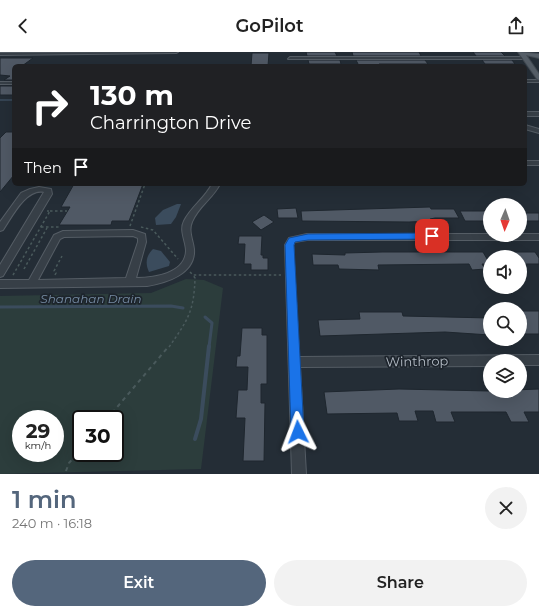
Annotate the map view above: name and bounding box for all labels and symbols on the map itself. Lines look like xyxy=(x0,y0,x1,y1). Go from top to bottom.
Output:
north arrow xyxy=(483,198,527,242)
pin xyxy=(415,219,449,253)
water label: Shanahan Drain xyxy=(40,291,142,306)
street label: Winthrop xyxy=(386,352,449,370)
speed limit sign: 30 xyxy=(72,410,124,462)
position arrow xyxy=(277,411,319,453)

